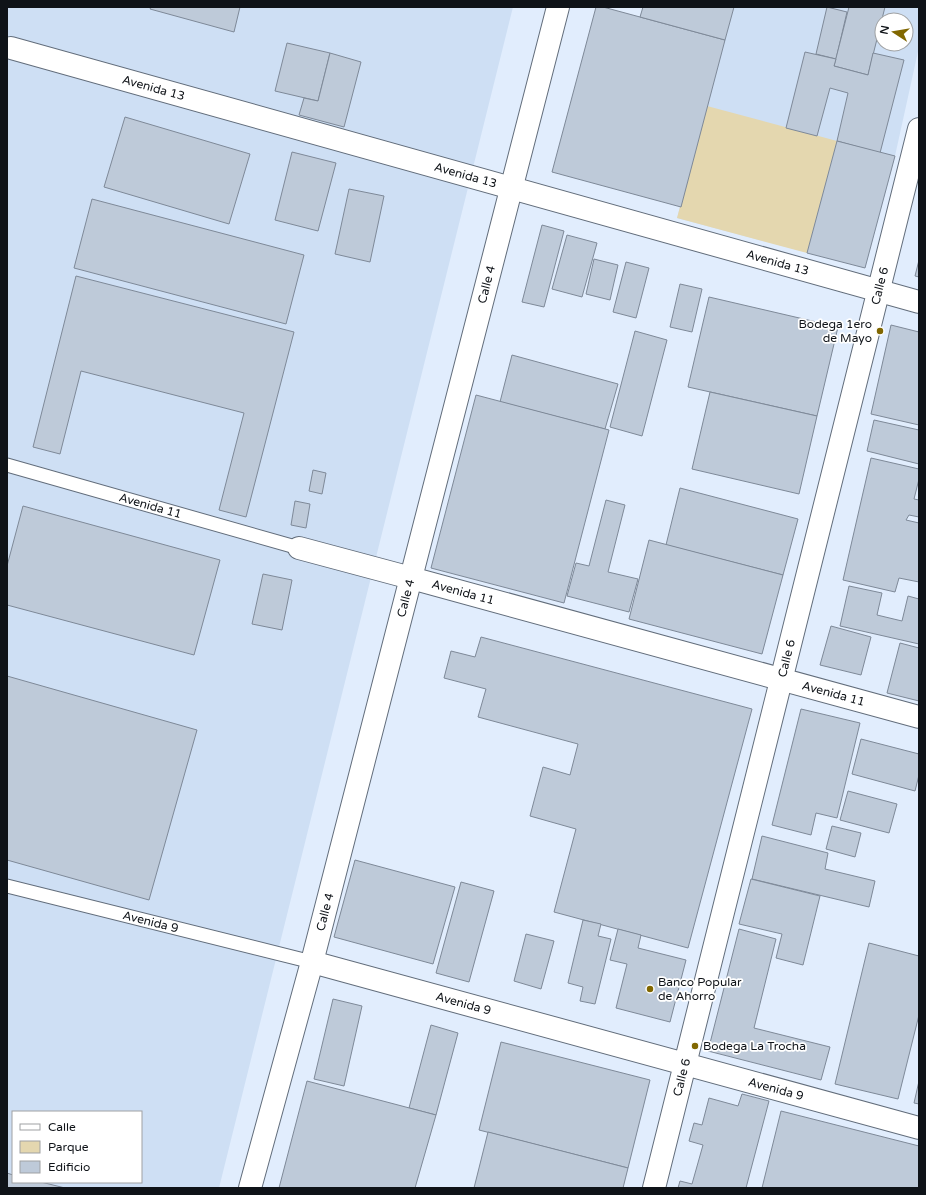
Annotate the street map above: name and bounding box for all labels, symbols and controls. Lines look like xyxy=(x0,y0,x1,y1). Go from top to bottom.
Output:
north arrow xyxy=(874,12,914,52)
text: N xyxy=(877,24,892,36)
street label: Avenida 13 xyxy=(121,72,186,103)
street label: Avenida 13 xyxy=(433,160,498,191)
street label: Avenida 13 xyxy=(745,247,811,278)
street label: Calle 4 xyxy=(475,264,498,305)
street label: Calle 6 xyxy=(868,265,891,306)
place label: Bodega 1ero de Mayo xyxy=(799,317,872,345)
marker: Bodega 1ero de Mayo xyxy=(875,326,885,336)
street label: Avenida 11 xyxy=(117,490,183,521)
street label: Calle 4 xyxy=(394,577,417,619)
street label: Avenida 11 xyxy=(430,577,496,608)
street label: Calle 6 xyxy=(775,638,798,679)
street label: Avenida 11 xyxy=(801,678,866,709)
street label: Calle 4 xyxy=(313,891,337,932)
street label: Avenida 9 xyxy=(121,908,180,935)
place label: Banco Popular de Ahorro xyxy=(658,975,742,1003)
marker: Banco Popular de Ahorro xyxy=(645,984,655,994)
street label: Avenida 9 xyxy=(434,989,493,1018)
place label: Bodega La Trocha xyxy=(703,1039,806,1053)
marker: Bodega La Trocha xyxy=(690,1041,700,1051)
street label: Calle 6 xyxy=(670,1057,693,1098)
street label: Avenida 9 xyxy=(747,1075,805,1103)
legend xyxy=(12,1111,142,1183)
text: Calle xyxy=(48,1120,76,1134)
text: Parque xyxy=(48,1140,89,1154)
text: Edificio xyxy=(48,1160,90,1174)

